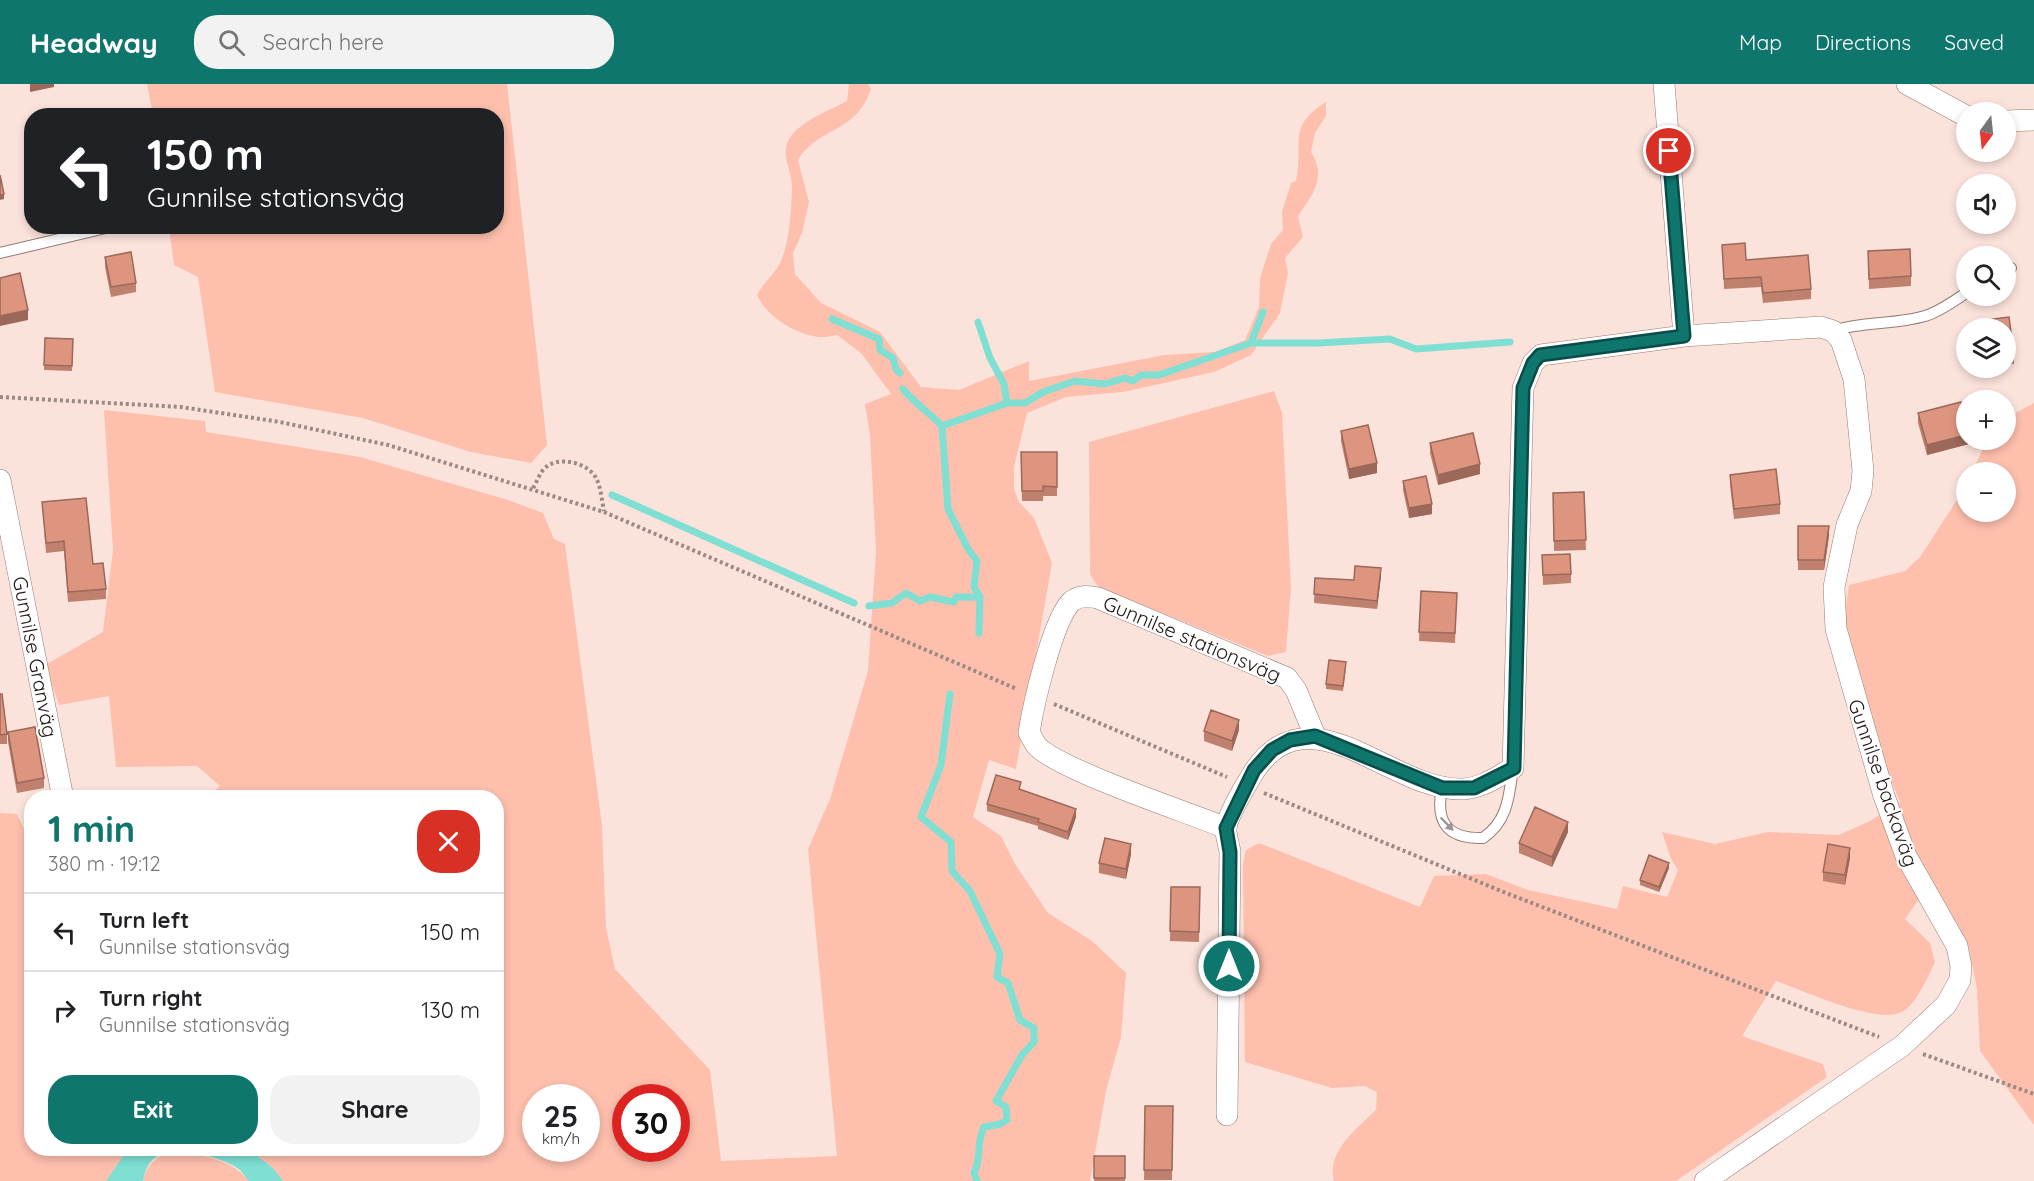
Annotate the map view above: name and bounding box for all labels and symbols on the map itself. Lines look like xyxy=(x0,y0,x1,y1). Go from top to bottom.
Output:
north arrow xyxy=(1956,102,2016,162)
pin xyxy=(1643,125,1694,176)
street label: Gunnilse Granväg xyxy=(8,574,63,740)
street label: Gunnilse stationsväg xyxy=(1099,590,1285,687)
street label: Gunnilse backaväg xyxy=(1843,696,1924,870)
one-way arrow xyxy=(1440,817,1454,831)
position arrow xyxy=(1197,934,1261,998)
speed limit sign: 30 xyxy=(612,1084,690,1162)

